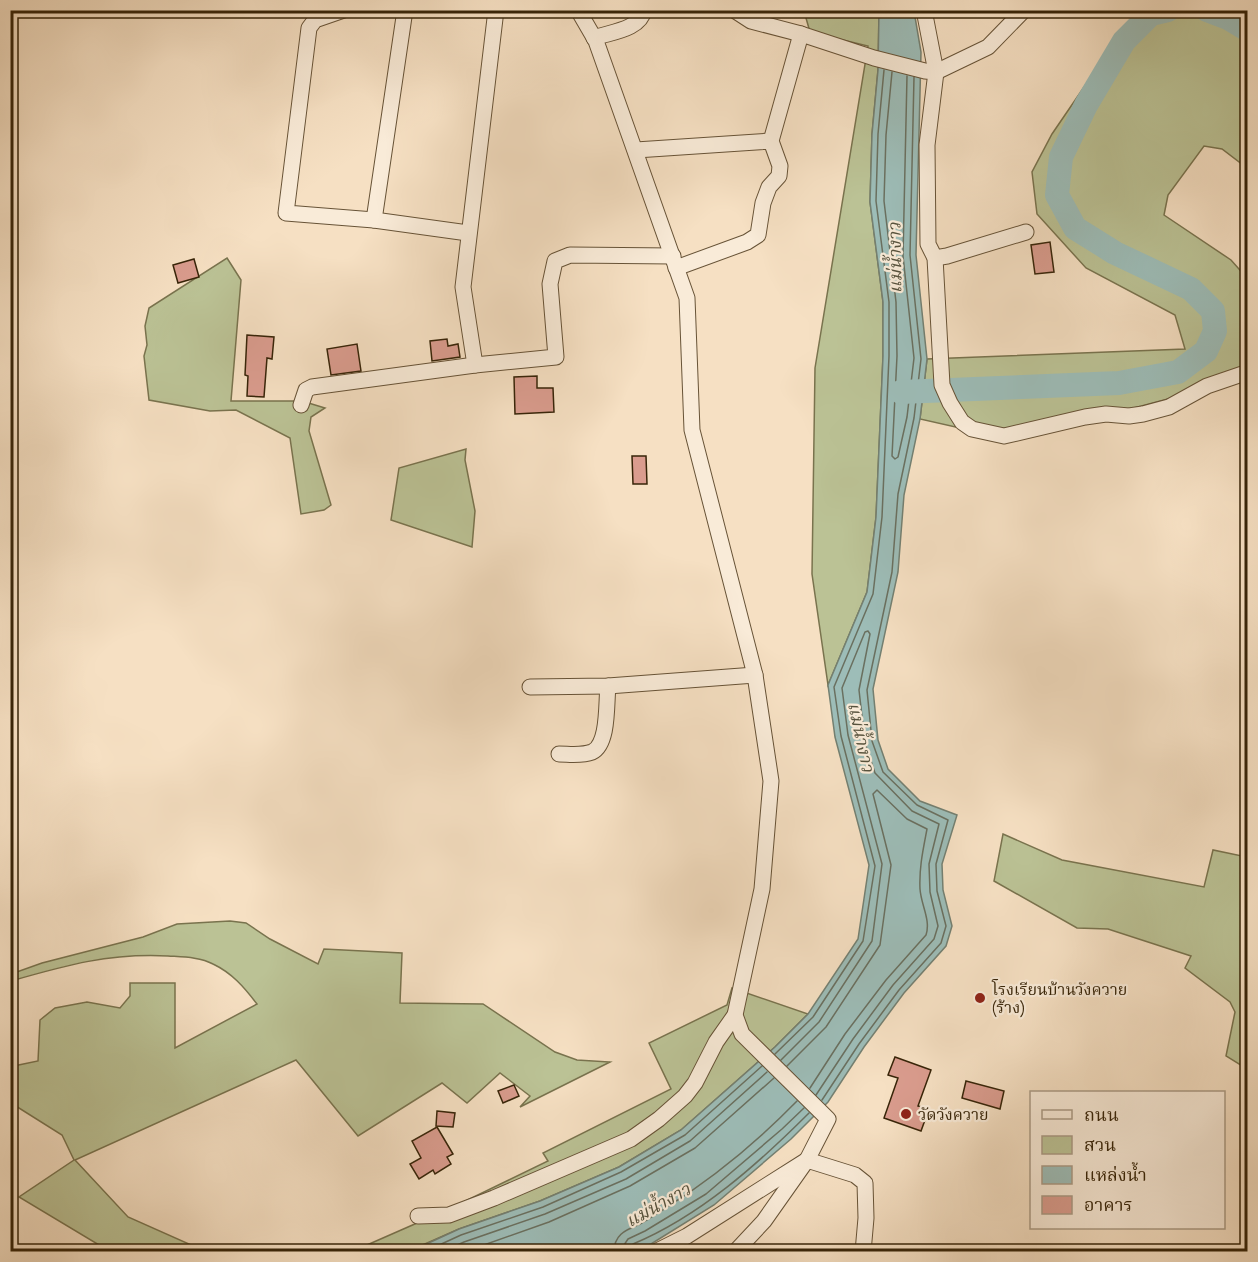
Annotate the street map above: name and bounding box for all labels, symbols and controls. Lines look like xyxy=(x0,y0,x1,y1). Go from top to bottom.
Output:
water label: แม่น้ำงาว xyxy=(880,222,907,294)
water label: แม่น้ำงาว xyxy=(843,700,882,775)
place label: โรงเรียนบ้านวังควาย (ร้าง) xyxy=(991,979,1127,1018)
marker: โรงเรียนบ้านวังควาย (ร้าง) xyxy=(973,991,987,1005)
legend xyxy=(1030,1091,1225,1229)
text: ถนน xyxy=(1084,1104,1119,1126)
place label: วัดวังควาย xyxy=(918,1105,989,1124)
marker: วัดวังควาย xyxy=(899,1107,913,1121)
text: สวน xyxy=(1084,1134,1116,1156)
text: แหล่งน้ำ xyxy=(1084,1161,1147,1186)
water label: แม่น้ำงาว xyxy=(620,1175,695,1232)
text: อาคาร xyxy=(1084,1194,1133,1216)

